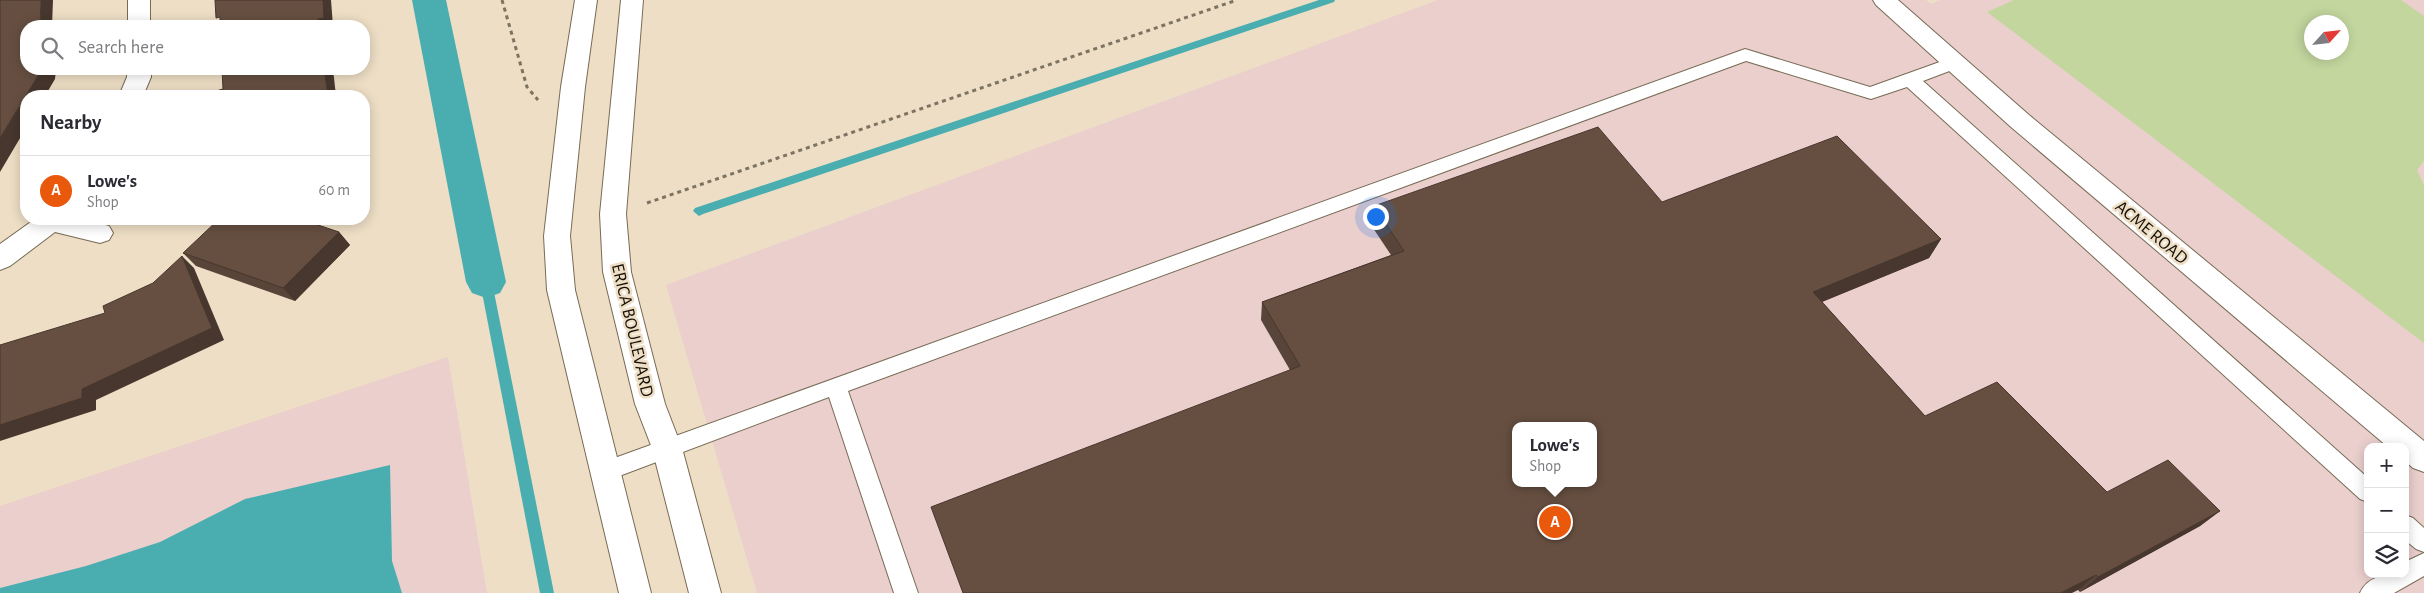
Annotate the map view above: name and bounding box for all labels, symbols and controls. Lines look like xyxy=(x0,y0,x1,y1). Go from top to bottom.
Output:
north arrow xyxy=(2304,15,2349,60)
search box xyxy=(20,20,370,75)
icon: search xyxy=(38,34,66,62)
text: Search here xyxy=(78,38,164,57)
text: Nearby xyxy=(40,112,101,133)
text: Lowe's xyxy=(87,172,137,191)
text: A xyxy=(51,182,61,198)
text: 60 m xyxy=(319,182,350,198)
text: Shop xyxy=(87,194,119,210)
street label: ACME ROAD xyxy=(2112,197,2191,268)
your location xyxy=(1363,204,1389,230)
street label: ERICA BOULEVARD xyxy=(608,262,656,399)
popup xyxy=(1512,422,1597,487)
text: Lowe's xyxy=(1530,436,1579,455)
map controls xyxy=(2364,443,2409,578)
button: + xyxy=(2364,443,2409,488)
text: Shop xyxy=(1530,458,1561,474)
button: − xyxy=(2364,488,2409,533)
pin: A xyxy=(1539,503,1571,541)
button: layers xyxy=(2364,533,2409,578)

